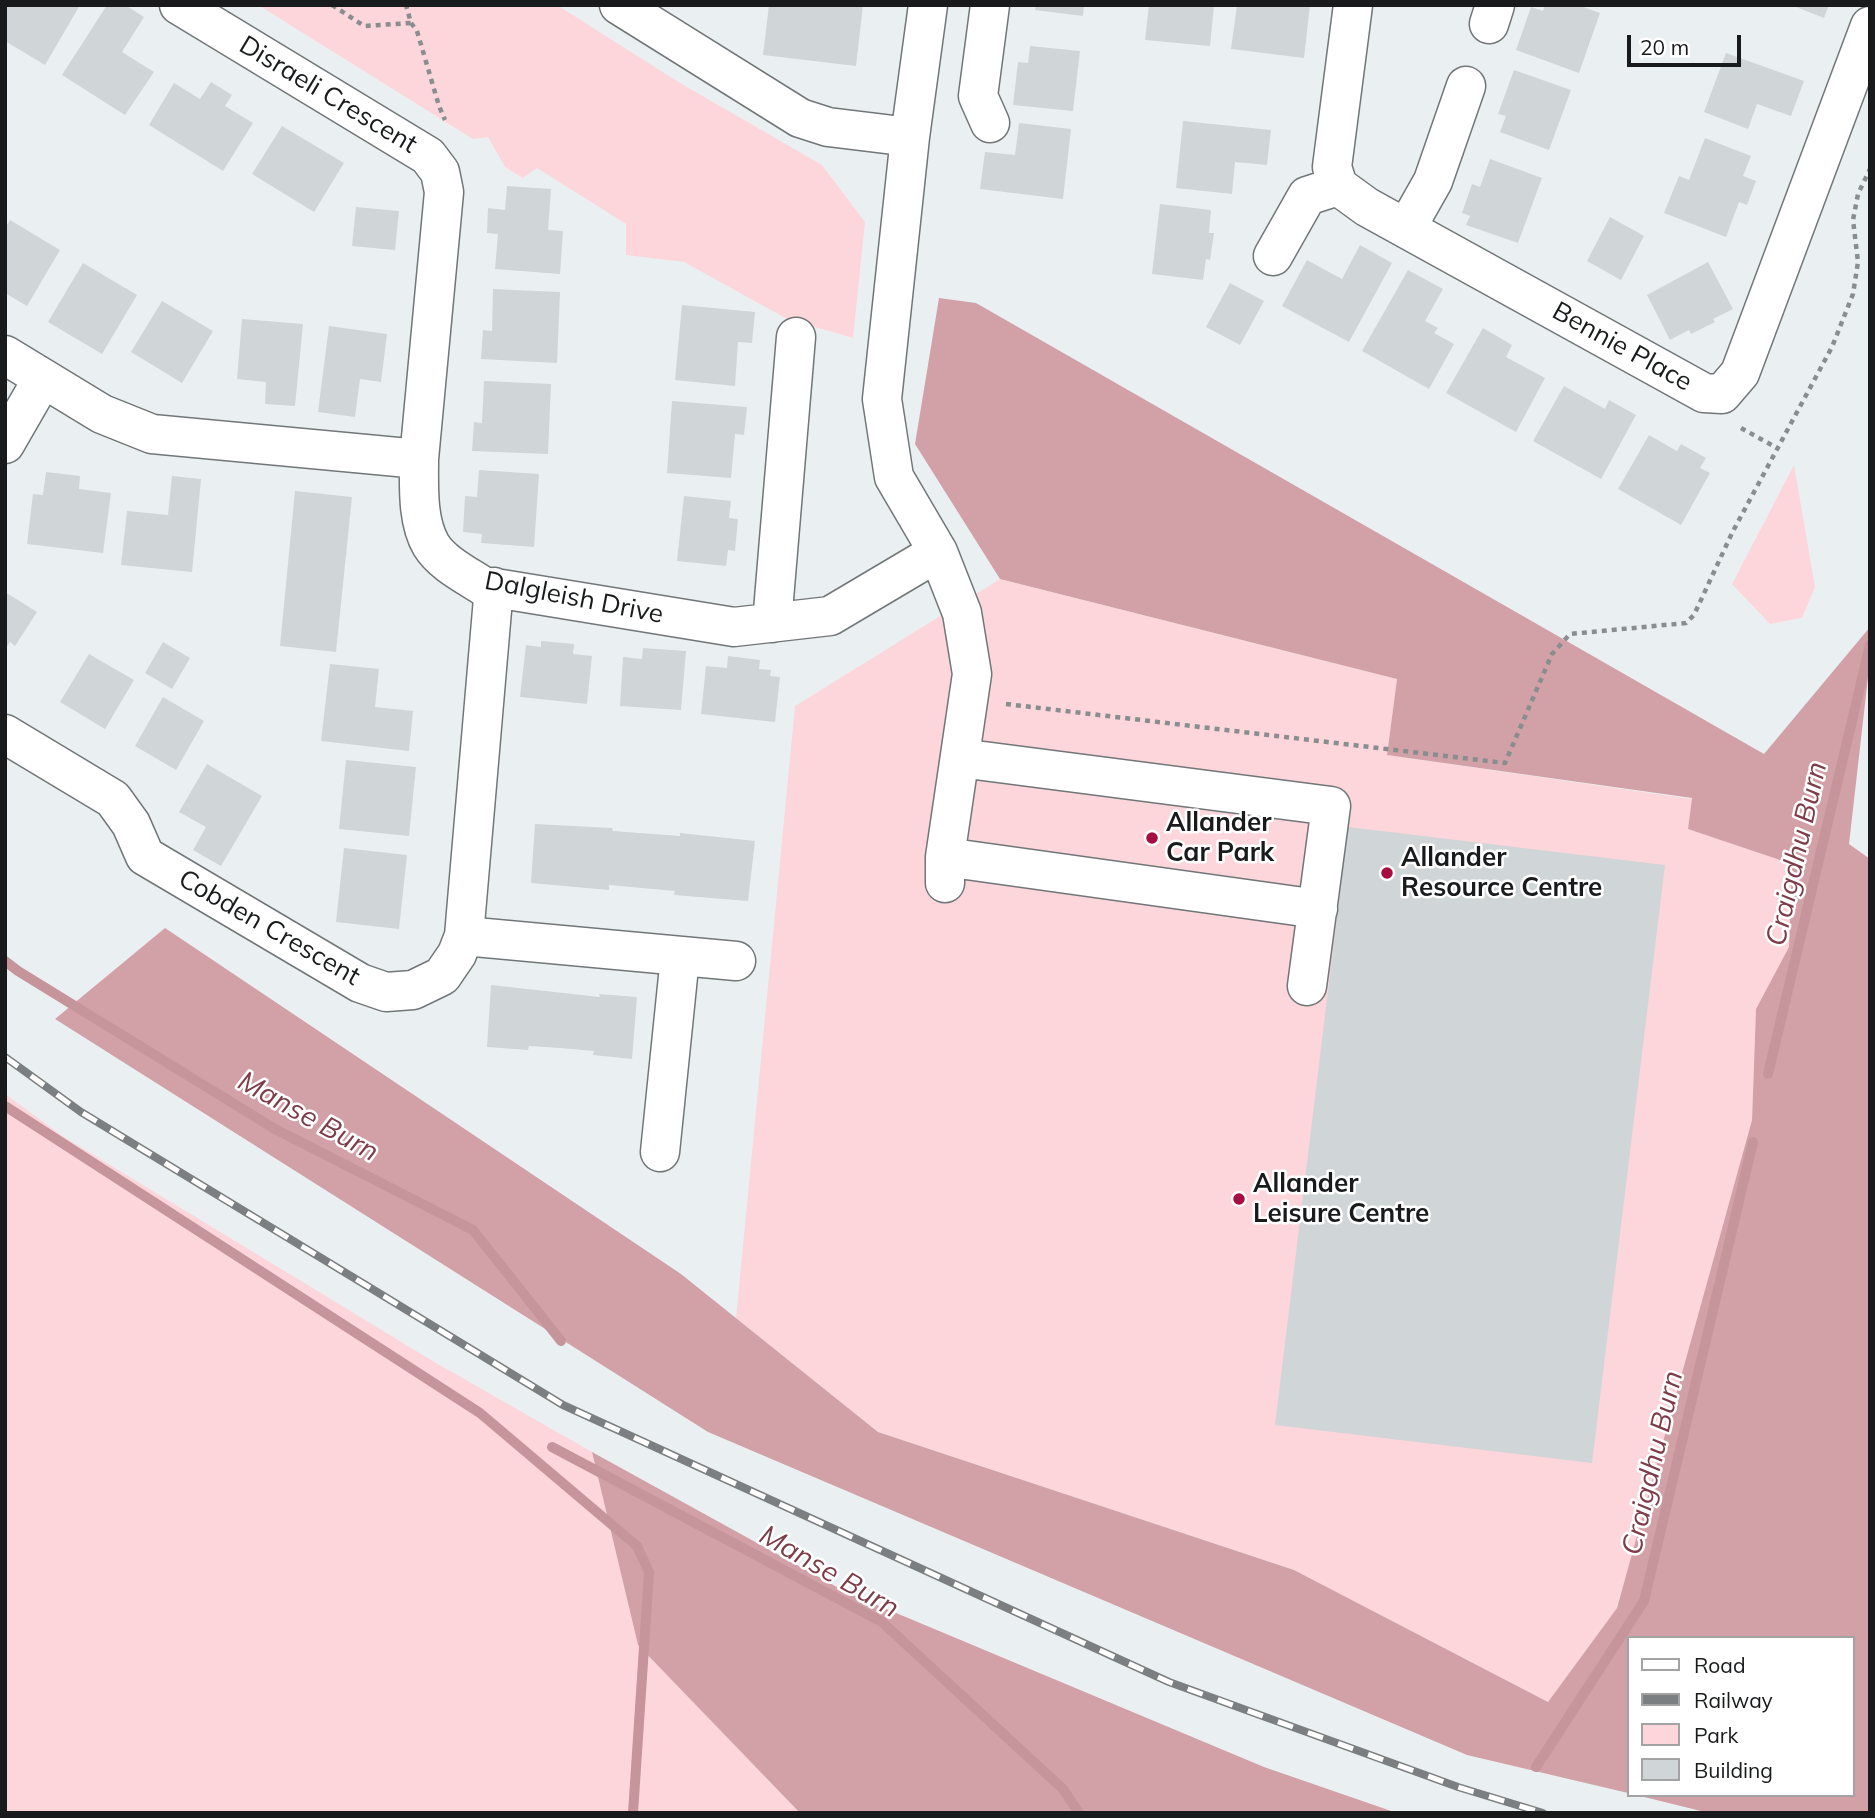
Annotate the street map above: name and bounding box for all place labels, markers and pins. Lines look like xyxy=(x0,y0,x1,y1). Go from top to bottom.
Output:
place label: Allander Car Park xyxy=(1166,807,1274,868)
marker: Allander Car Park xyxy=(1144,830,1160,846)
place label: Allander Resource Centre xyxy=(1401,842,1602,903)
marker: Allander Resource Centre xyxy=(1379,865,1395,881)
place label: Allander Leisure Centre xyxy=(1253,1168,1429,1230)
marker: Allander Leisure Centre xyxy=(1231,1191,1247,1207)

